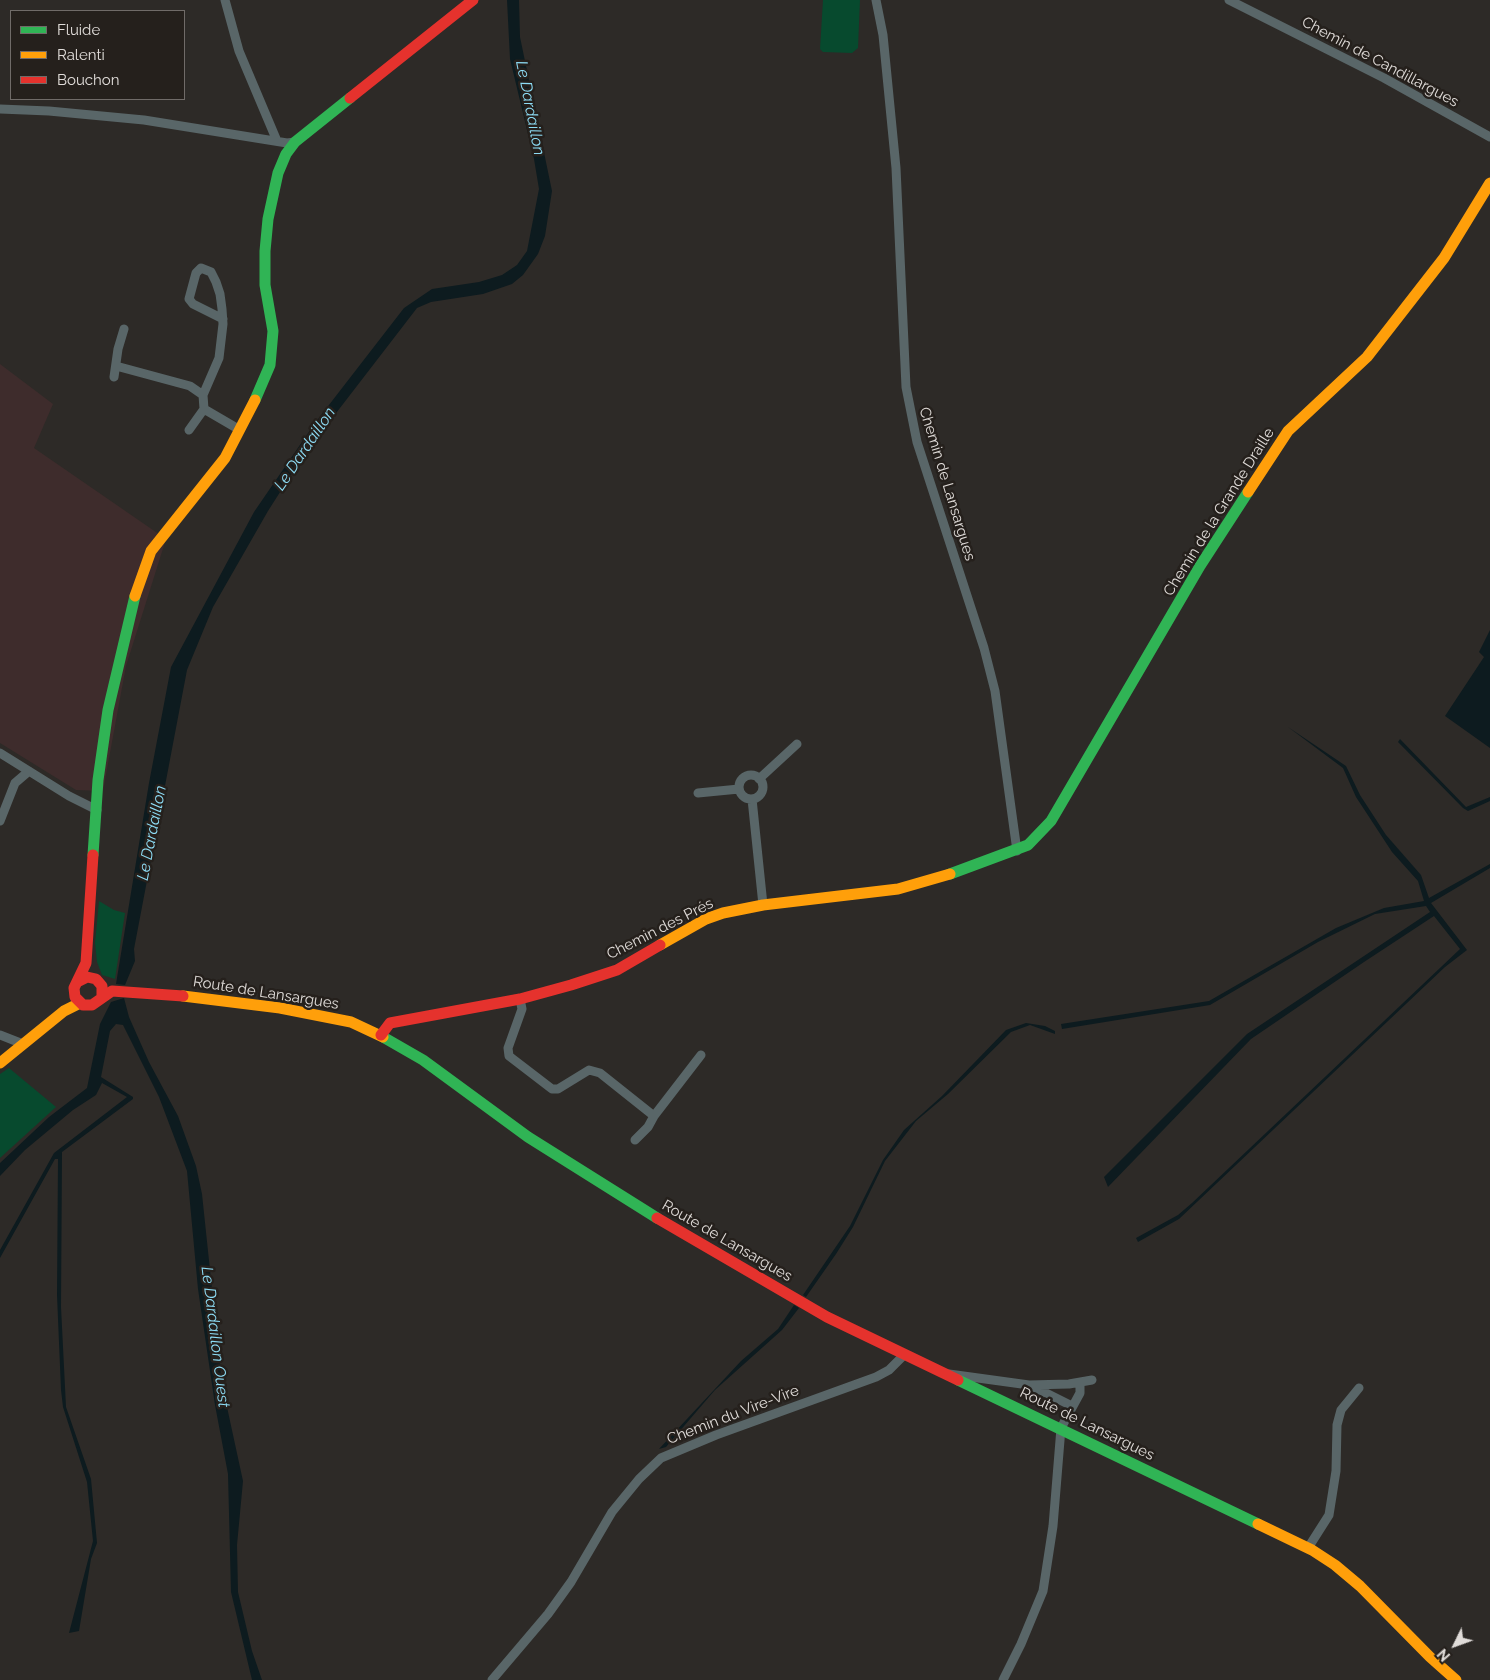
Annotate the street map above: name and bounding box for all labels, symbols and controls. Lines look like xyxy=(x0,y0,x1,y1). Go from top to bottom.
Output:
legend xyxy=(10,10,185,100)
street label: Chemin de Candillargues xyxy=(1299,13,1461,111)
text: Fluide xyxy=(57,21,100,39)
text: Ralenti xyxy=(57,46,105,64)
water label: Le Dardaillon xyxy=(511,59,549,157)
text: Bouchon xyxy=(57,71,119,89)
water label: Le Dardaillon xyxy=(270,404,340,494)
street label: Chemin de Lansargues xyxy=(915,405,979,563)
street label: Chemin de la Grande Draille xyxy=(1160,425,1278,599)
water label: Le Dardaillon xyxy=(133,784,171,882)
street label: Chemin des Prés xyxy=(604,894,716,964)
street label: Route de Lansargues xyxy=(192,973,340,1013)
street label: Route de Lansargues xyxy=(659,1196,795,1286)
water label: Le Dardaillon Ouest xyxy=(197,1265,233,1409)
street label: Chemin du Vire-Vire xyxy=(664,1382,802,1448)
street label: Route de Lansargues xyxy=(1017,1384,1157,1464)
north arrow xyxy=(1430,1620,1480,1670)
text: N xyxy=(1434,1646,1453,1664)

